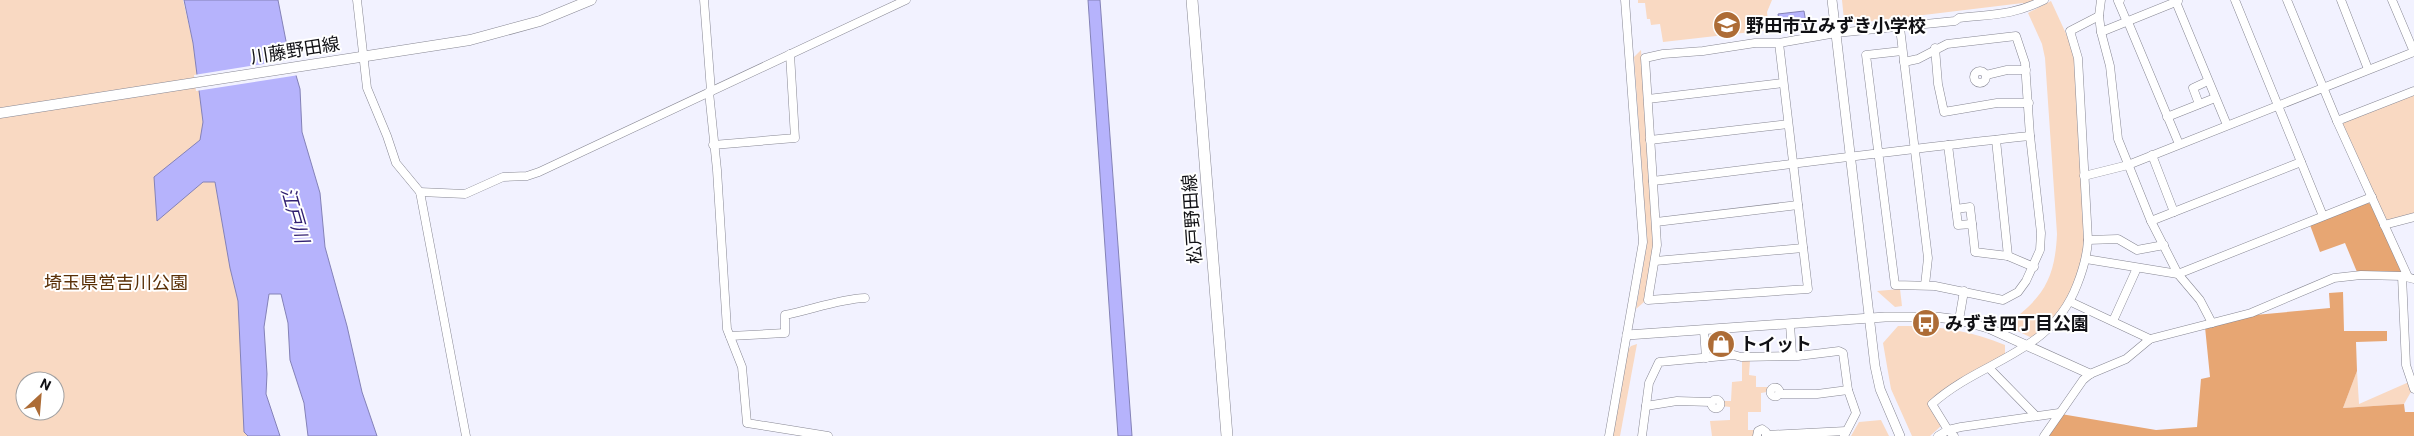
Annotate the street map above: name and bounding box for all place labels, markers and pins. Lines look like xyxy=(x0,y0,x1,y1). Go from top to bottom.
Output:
school or university icon: 野田市立みずき小学校 xyxy=(1712,10,1742,40)
place label: 野田市立みずき小学校 xyxy=(1746,15,1926,36)
bus stop icon: みずき四丁目公園 xyxy=(1911,308,1941,338)
place label: みずき四丁目公園 xyxy=(1945,313,2089,334)
shop icon: トイット xyxy=(1706,329,1736,359)
place label: トイット xyxy=(1740,334,1812,355)

